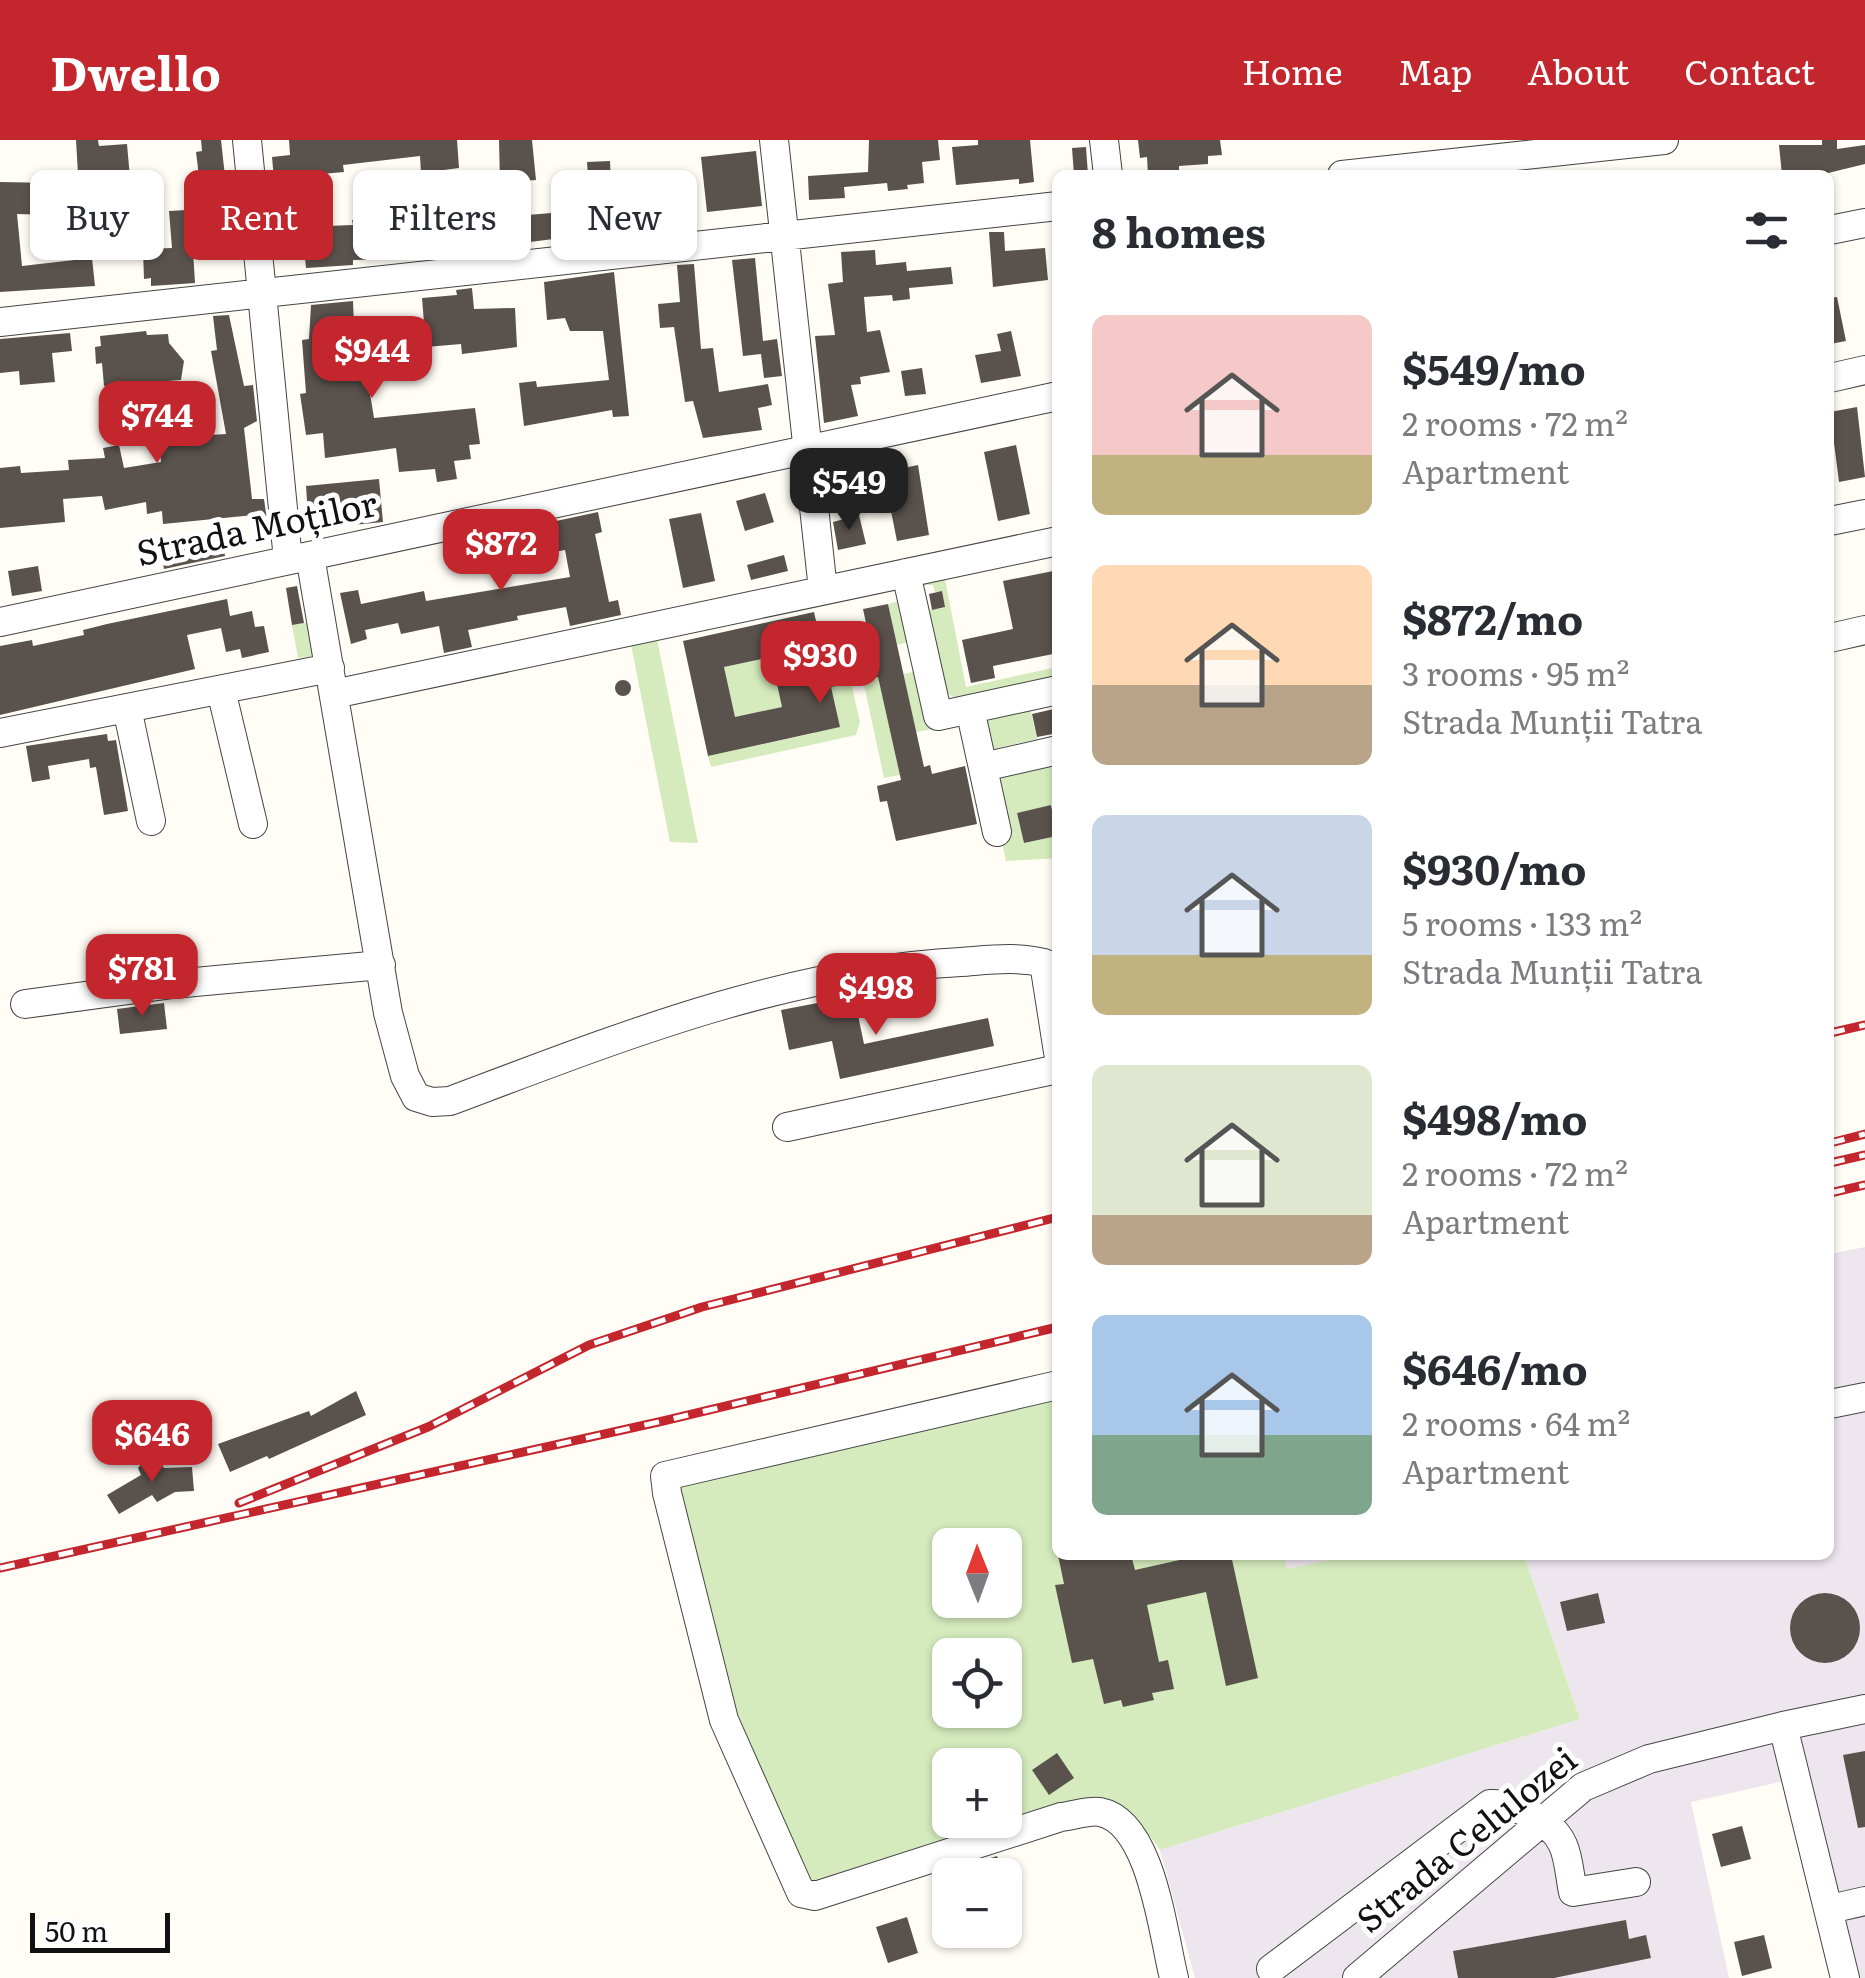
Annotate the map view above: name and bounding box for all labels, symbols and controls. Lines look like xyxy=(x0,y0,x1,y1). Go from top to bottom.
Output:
text: Dwello xyxy=(50,35,221,106)
text: Home xyxy=(1242,44,1343,96)
text: Map xyxy=(1398,44,1472,96)
text: About xyxy=(1527,44,1629,96)
text: Contact xyxy=(1684,44,1815,96)
chip: Buy xyxy=(30,170,164,260)
chip: Rent xyxy=(184,170,333,260)
chip: Filters xyxy=(353,170,531,260)
chip: New xyxy=(551,170,697,260)
text: 8 homes xyxy=(1092,199,1266,261)
icon: filters xyxy=(1739,203,1794,258)
pin: $944 xyxy=(313,316,431,401)
text: $944 xyxy=(334,324,410,372)
text: $549/mo xyxy=(1402,336,1586,398)
icon: home xyxy=(1172,355,1292,475)
pin: $744 xyxy=(98,381,216,466)
text: $744 xyxy=(121,389,193,437)
text: 2 rooms · 72 m² xyxy=(1402,398,1628,446)
text: Apartment xyxy=(1402,446,1569,494)
pin: $549 xyxy=(790,448,908,533)
text: $549 xyxy=(812,456,886,504)
street label: Strada Moților xyxy=(131,475,382,577)
pin: $872 xyxy=(442,509,560,594)
text: $872 xyxy=(465,517,537,565)
text: $872/mo xyxy=(1402,586,1583,648)
icon: home xyxy=(1172,605,1292,725)
pin: $930 xyxy=(761,621,879,706)
text: $930 xyxy=(783,629,857,677)
text: 3 rooms · 95 m² xyxy=(1402,648,1630,696)
text: Strada Munții Tatra xyxy=(1402,696,1702,744)
text: $930/mo xyxy=(1402,836,1586,898)
icon: home xyxy=(1172,855,1292,975)
text: 5 rooms · 133 m² xyxy=(1402,898,1642,946)
pin: $781 xyxy=(83,934,201,1019)
text: $781 xyxy=(108,942,176,990)
text: Strada Munții Tatra xyxy=(1402,946,1702,994)
pin: $498 xyxy=(817,953,935,1038)
text: $498 xyxy=(838,961,914,1009)
text: $498/mo xyxy=(1402,1086,1588,1148)
icon: home xyxy=(1172,1105,1292,1225)
text: 2 rooms · 72 m² xyxy=(1402,1148,1628,1196)
text: Apartment xyxy=(1402,1196,1569,1244)
text: $646/mo xyxy=(1402,1336,1588,1398)
icon: home xyxy=(1172,1355,1292,1475)
text: 2 rooms · 64 m² xyxy=(1402,1398,1630,1446)
pin: $646 xyxy=(93,1400,211,1485)
text: $646 xyxy=(114,1408,190,1456)
text: Apartment xyxy=(1402,1446,1569,1494)
north arrow xyxy=(932,1528,1022,1618)
map controls xyxy=(932,1528,1022,1948)
button: locate xyxy=(932,1638,1022,1728)
street label: Strada Celulozei xyxy=(1344,1732,1587,1943)
button: + xyxy=(932,1748,1022,1838)
button: − xyxy=(932,1858,1022,1948)
scale bar xyxy=(30,1908,170,1952)
text: 50 m xyxy=(45,1909,108,1951)

